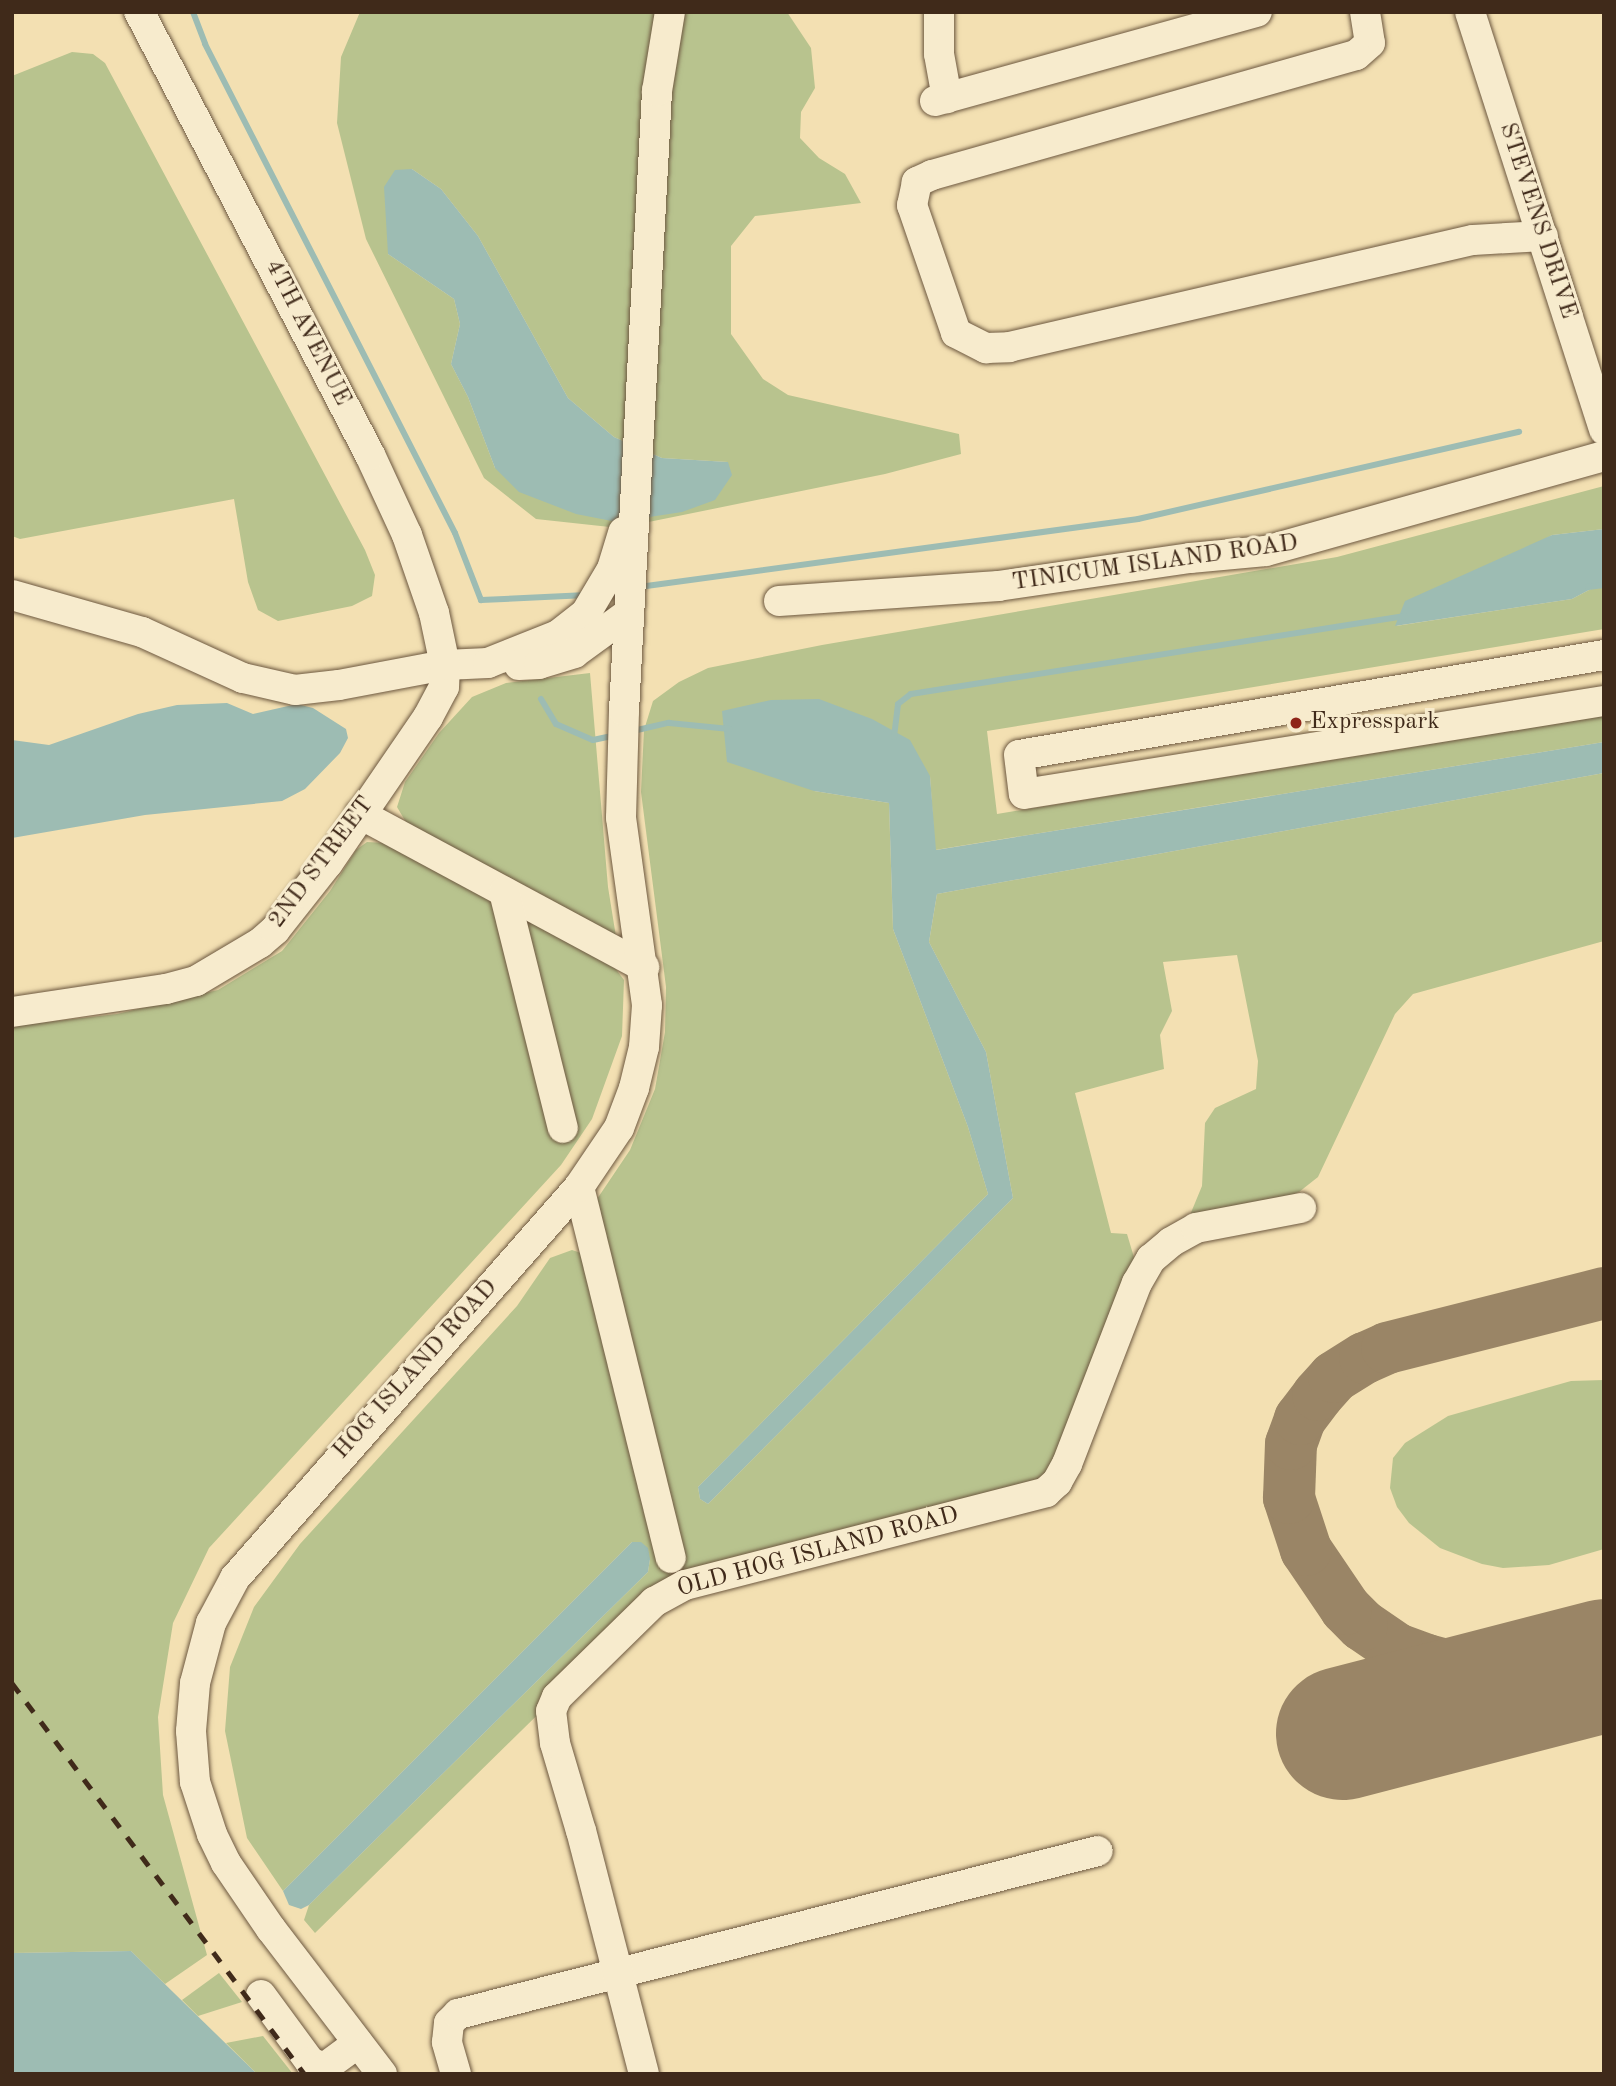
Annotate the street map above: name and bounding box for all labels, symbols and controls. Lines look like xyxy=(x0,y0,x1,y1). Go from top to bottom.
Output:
street label: STEVENS DRIVE xyxy=(1492,119,1582,323)
street label: 4TH AVENUE xyxy=(258,255,356,411)
street label: TINICUM ISLAND ROAD xyxy=(1010,530,1300,598)
place label: Expresspark xyxy=(1310,709,1440,737)
marker: Expresspark xyxy=(1288,715,1304,731)
street label: 2ND STREET xyxy=(263,792,381,934)
street label: HOG ISLAND ROAD xyxy=(328,1274,504,1466)
street label: OLD HOG ISLAND ROAD xyxy=(674,1502,962,1604)

